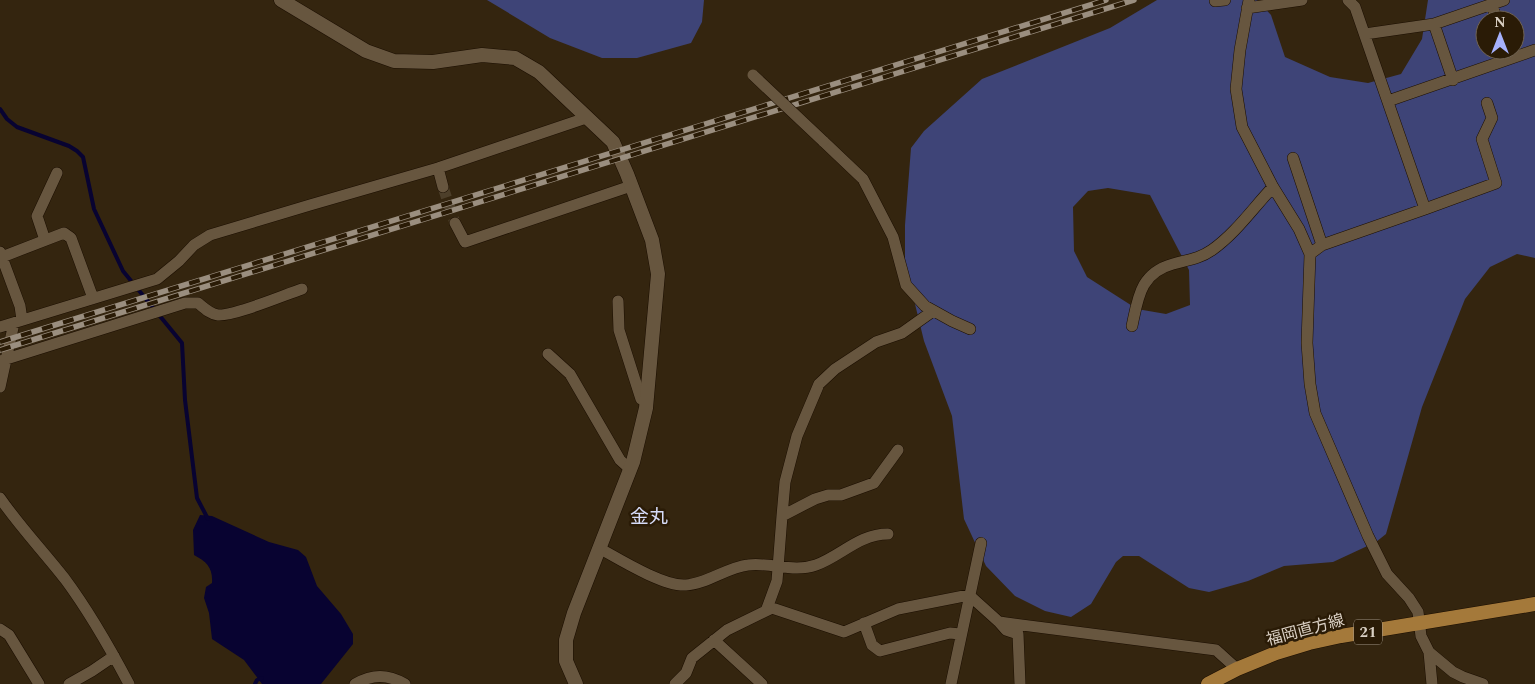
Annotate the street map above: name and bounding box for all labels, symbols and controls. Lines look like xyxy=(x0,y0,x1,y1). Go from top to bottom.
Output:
north arrow xyxy=(1475,10,1525,60)
text: N xyxy=(1494,12,1506,33)
district label: 金丸 xyxy=(630,503,668,532)
street label: 福岡直方線 xyxy=(1264,608,1347,652)
road number: 21 xyxy=(1354,620,1382,644)

